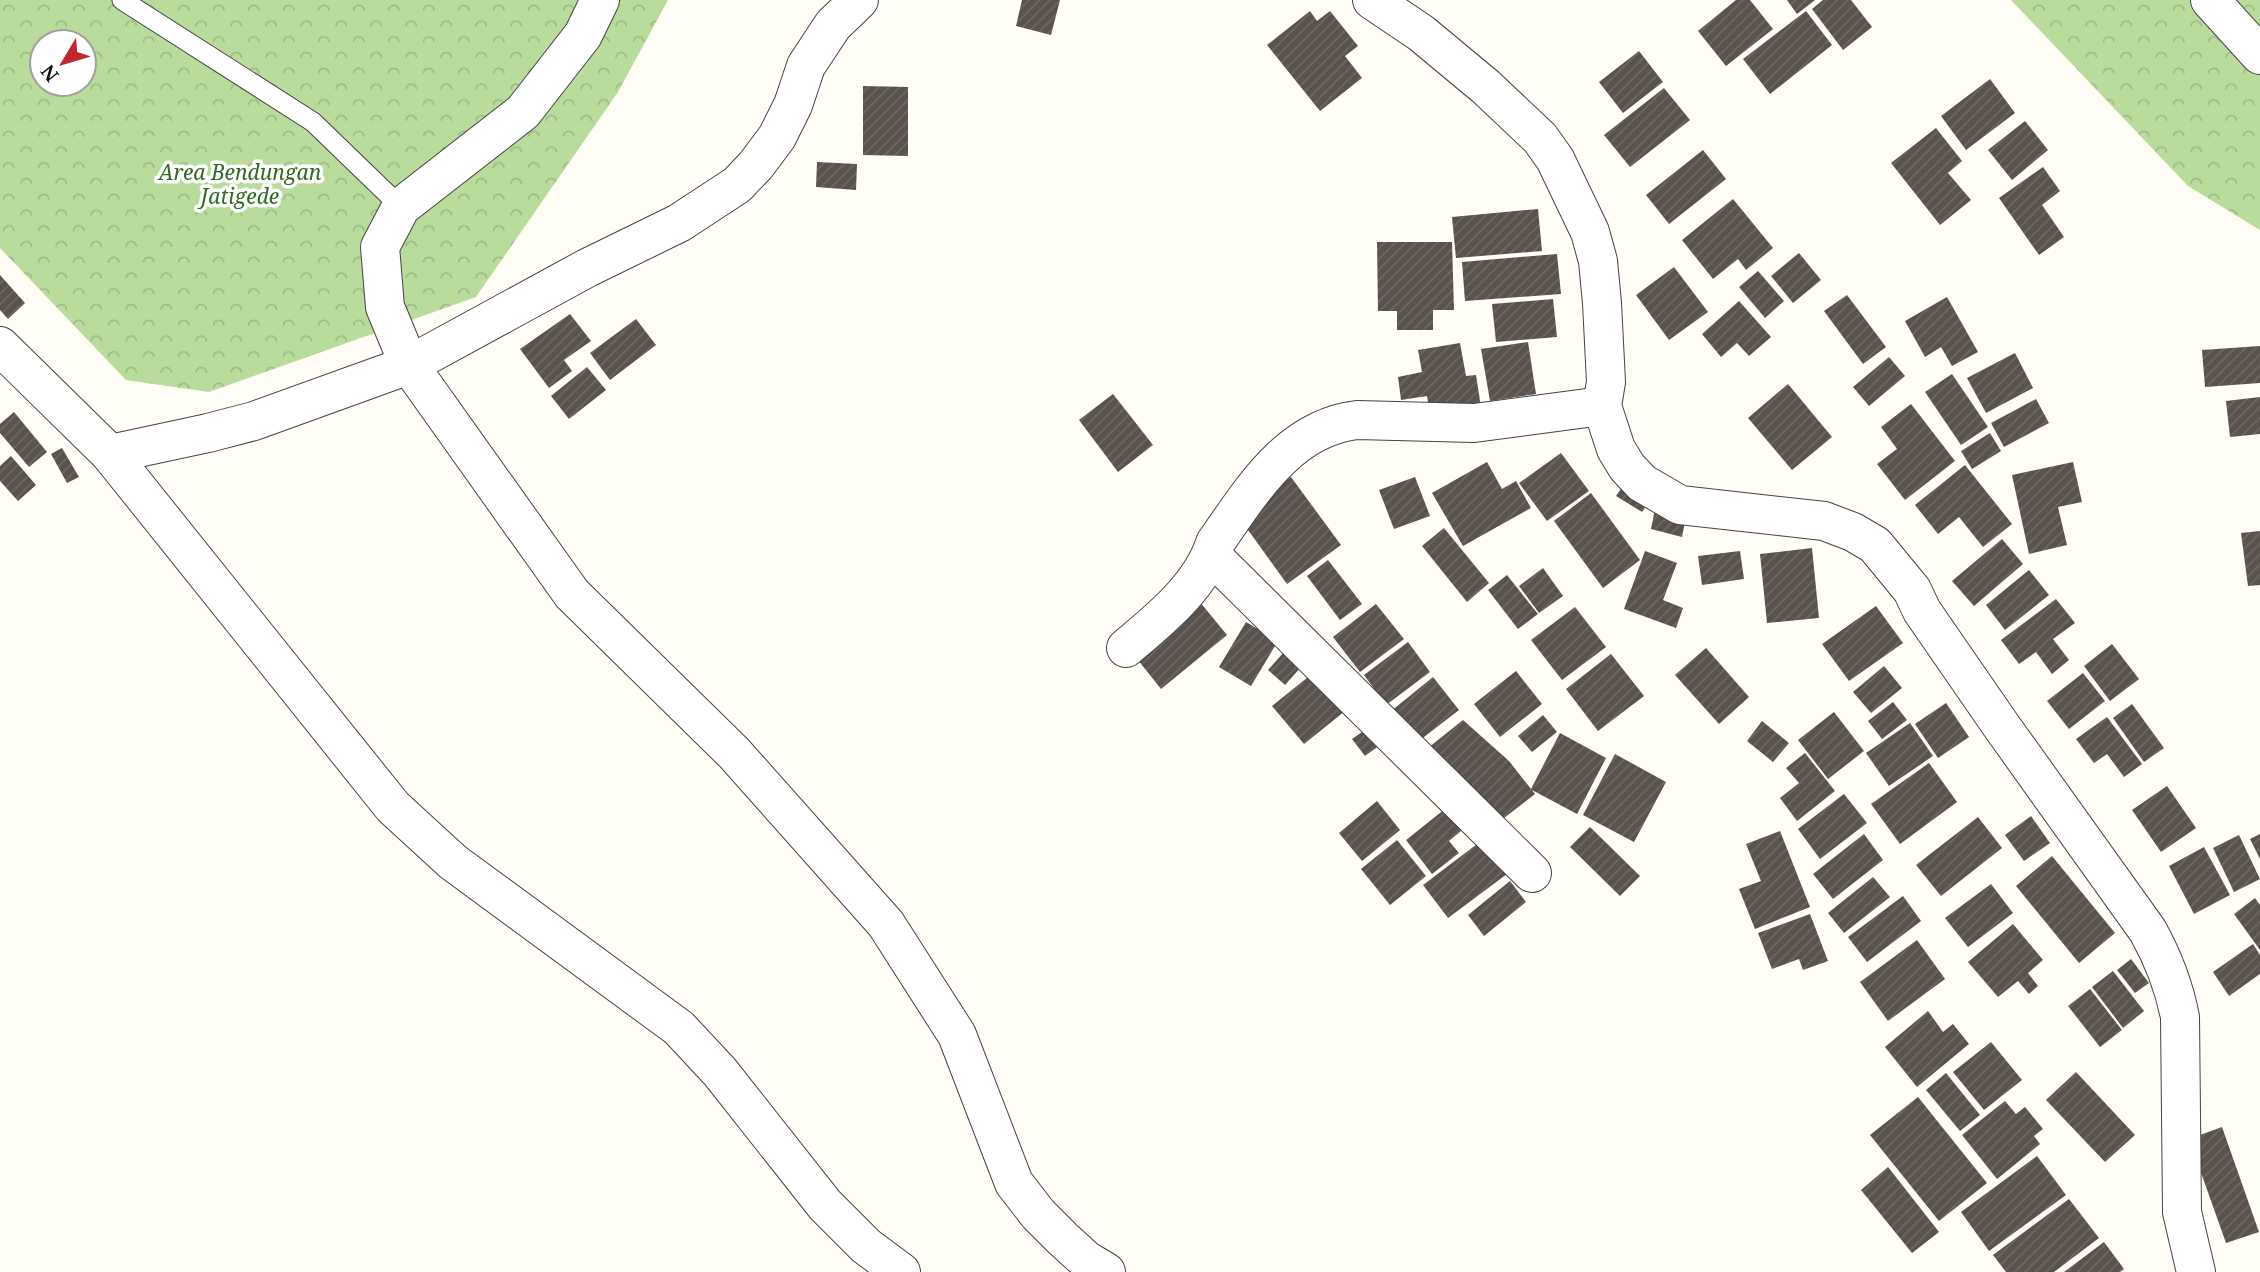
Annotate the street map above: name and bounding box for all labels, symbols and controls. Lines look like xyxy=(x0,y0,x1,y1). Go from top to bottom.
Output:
north arrow xyxy=(28,28,98,98)
text: N xyxy=(35,60,64,87)
park label: Area Bendungan Jatigede xyxy=(157,158,322,210)

